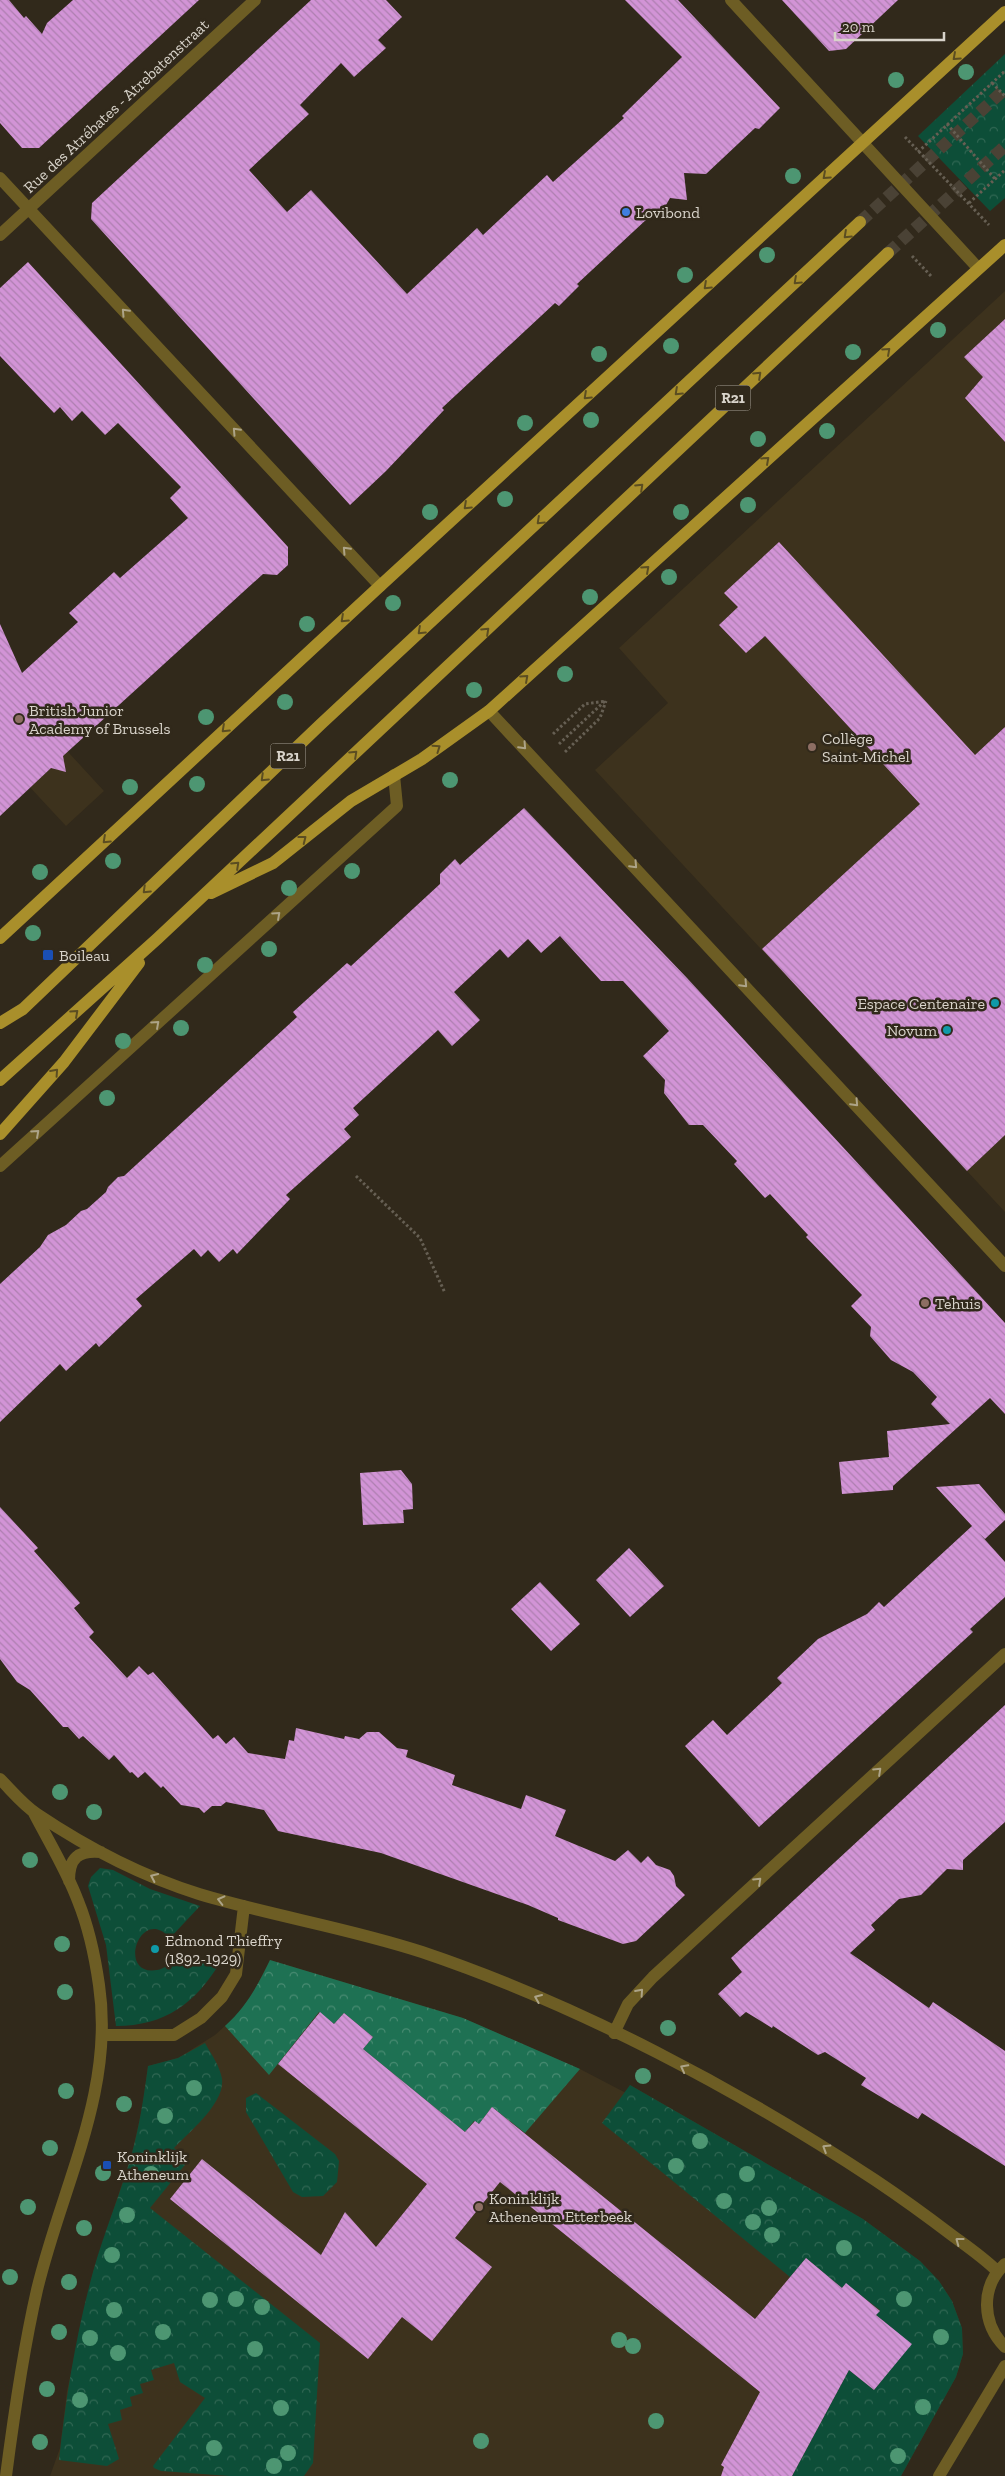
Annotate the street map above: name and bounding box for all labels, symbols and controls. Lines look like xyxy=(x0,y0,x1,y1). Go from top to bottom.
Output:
scale bar xyxy=(835,10,944,42)
street label: Rue des Atrébates - Atrebatenstraat xyxy=(19,15,213,197)
text: 20 m xyxy=(842,18,875,36)
one-way arrow xyxy=(953,51,962,60)
one-way arrow xyxy=(823,171,832,180)
place label: Lovibond xyxy=(636,203,700,222)
marker: Lovibond xyxy=(620,206,632,218)
one-way arrow xyxy=(843,229,852,238)
one-way arrow xyxy=(794,275,803,284)
one-way arrow xyxy=(703,280,712,289)
one-way arrow xyxy=(122,309,131,318)
one-way arrow xyxy=(881,348,890,357)
one-way arrow xyxy=(752,372,761,381)
one-way arrow xyxy=(675,386,684,395)
road number: R21 xyxy=(716,386,750,410)
one-way arrow xyxy=(583,390,592,399)
one-way arrow xyxy=(233,428,242,437)
one-way arrow xyxy=(761,457,770,466)
one-way arrow xyxy=(634,484,643,493)
one-way arrow xyxy=(464,500,473,509)
one-way arrow xyxy=(537,515,546,524)
one-way arrow xyxy=(343,547,352,556)
one-way arrow xyxy=(640,566,649,575)
one-way arrow xyxy=(341,613,350,622)
one-way arrow xyxy=(418,625,427,634)
one-way arrow xyxy=(480,628,489,637)
one-way arrow xyxy=(520,675,529,684)
place label: British Junior Academy of Brussels xyxy=(29,701,171,738)
marker: British Junior Academy of Brussels xyxy=(13,713,25,725)
one-way arrow xyxy=(222,723,231,732)
place label: Collège Saint-Michel xyxy=(822,729,910,766)
one-way arrow xyxy=(517,740,526,749)
marker: Collège Saint-Michel xyxy=(806,741,818,753)
road number: R21 xyxy=(270,744,306,768)
one-way arrow xyxy=(431,745,441,754)
one-way arrow xyxy=(349,751,358,760)
one-way arrow xyxy=(261,773,270,782)
one-way arrow xyxy=(103,834,112,843)
one-way arrow xyxy=(297,836,306,845)
one-way arrow xyxy=(628,860,637,869)
one-way arrow xyxy=(230,862,239,871)
one-way arrow xyxy=(143,884,152,893)
one-way arrow xyxy=(271,912,280,921)
place label: Boileau xyxy=(59,946,110,965)
marker: Boileau xyxy=(41,948,55,962)
one-way arrow xyxy=(738,979,747,988)
place label: Espace Centenaire xyxy=(857,994,985,1013)
marker: Espace Centenaire xyxy=(989,997,1001,1009)
one-way arrow xyxy=(70,1010,79,1019)
one-way arrow xyxy=(151,1021,160,1030)
place label: Novum xyxy=(887,1021,937,1040)
marker: Novum xyxy=(941,1024,953,1036)
one-way arrow xyxy=(49,1068,58,1077)
one-way arrow xyxy=(849,1098,858,1107)
one-way arrow xyxy=(31,1130,40,1139)
place label: Tehuis xyxy=(935,1294,981,1313)
marker: Tehuis xyxy=(919,1297,931,1309)
one-way arrow xyxy=(872,1768,881,1777)
one-way arrow xyxy=(150,1873,159,1883)
one-way arrow xyxy=(753,1878,762,1887)
one-way arrow xyxy=(218,1895,226,1905)
place label: Edmond Thieffry (1892-1929) xyxy=(165,1931,283,1968)
marker: Edmond Thieffry (1892-1929) xyxy=(149,1943,161,1955)
one-way arrow xyxy=(634,1988,643,1997)
one-way arrow xyxy=(534,1994,543,2004)
one-way arrow xyxy=(681,2065,690,2075)
one-way arrow xyxy=(823,2144,832,2154)
place label: Koninklijk Atheneum xyxy=(117,2147,189,2184)
marker: Koninklijk Atheneum xyxy=(101,2159,113,2171)
place label: Koninklijk Atheneum Etterbeek xyxy=(489,2189,633,2226)
marker: Koninklijk Atheneum Etterbeek xyxy=(473,2201,485,2213)
one-way arrow xyxy=(956,2238,965,2246)

